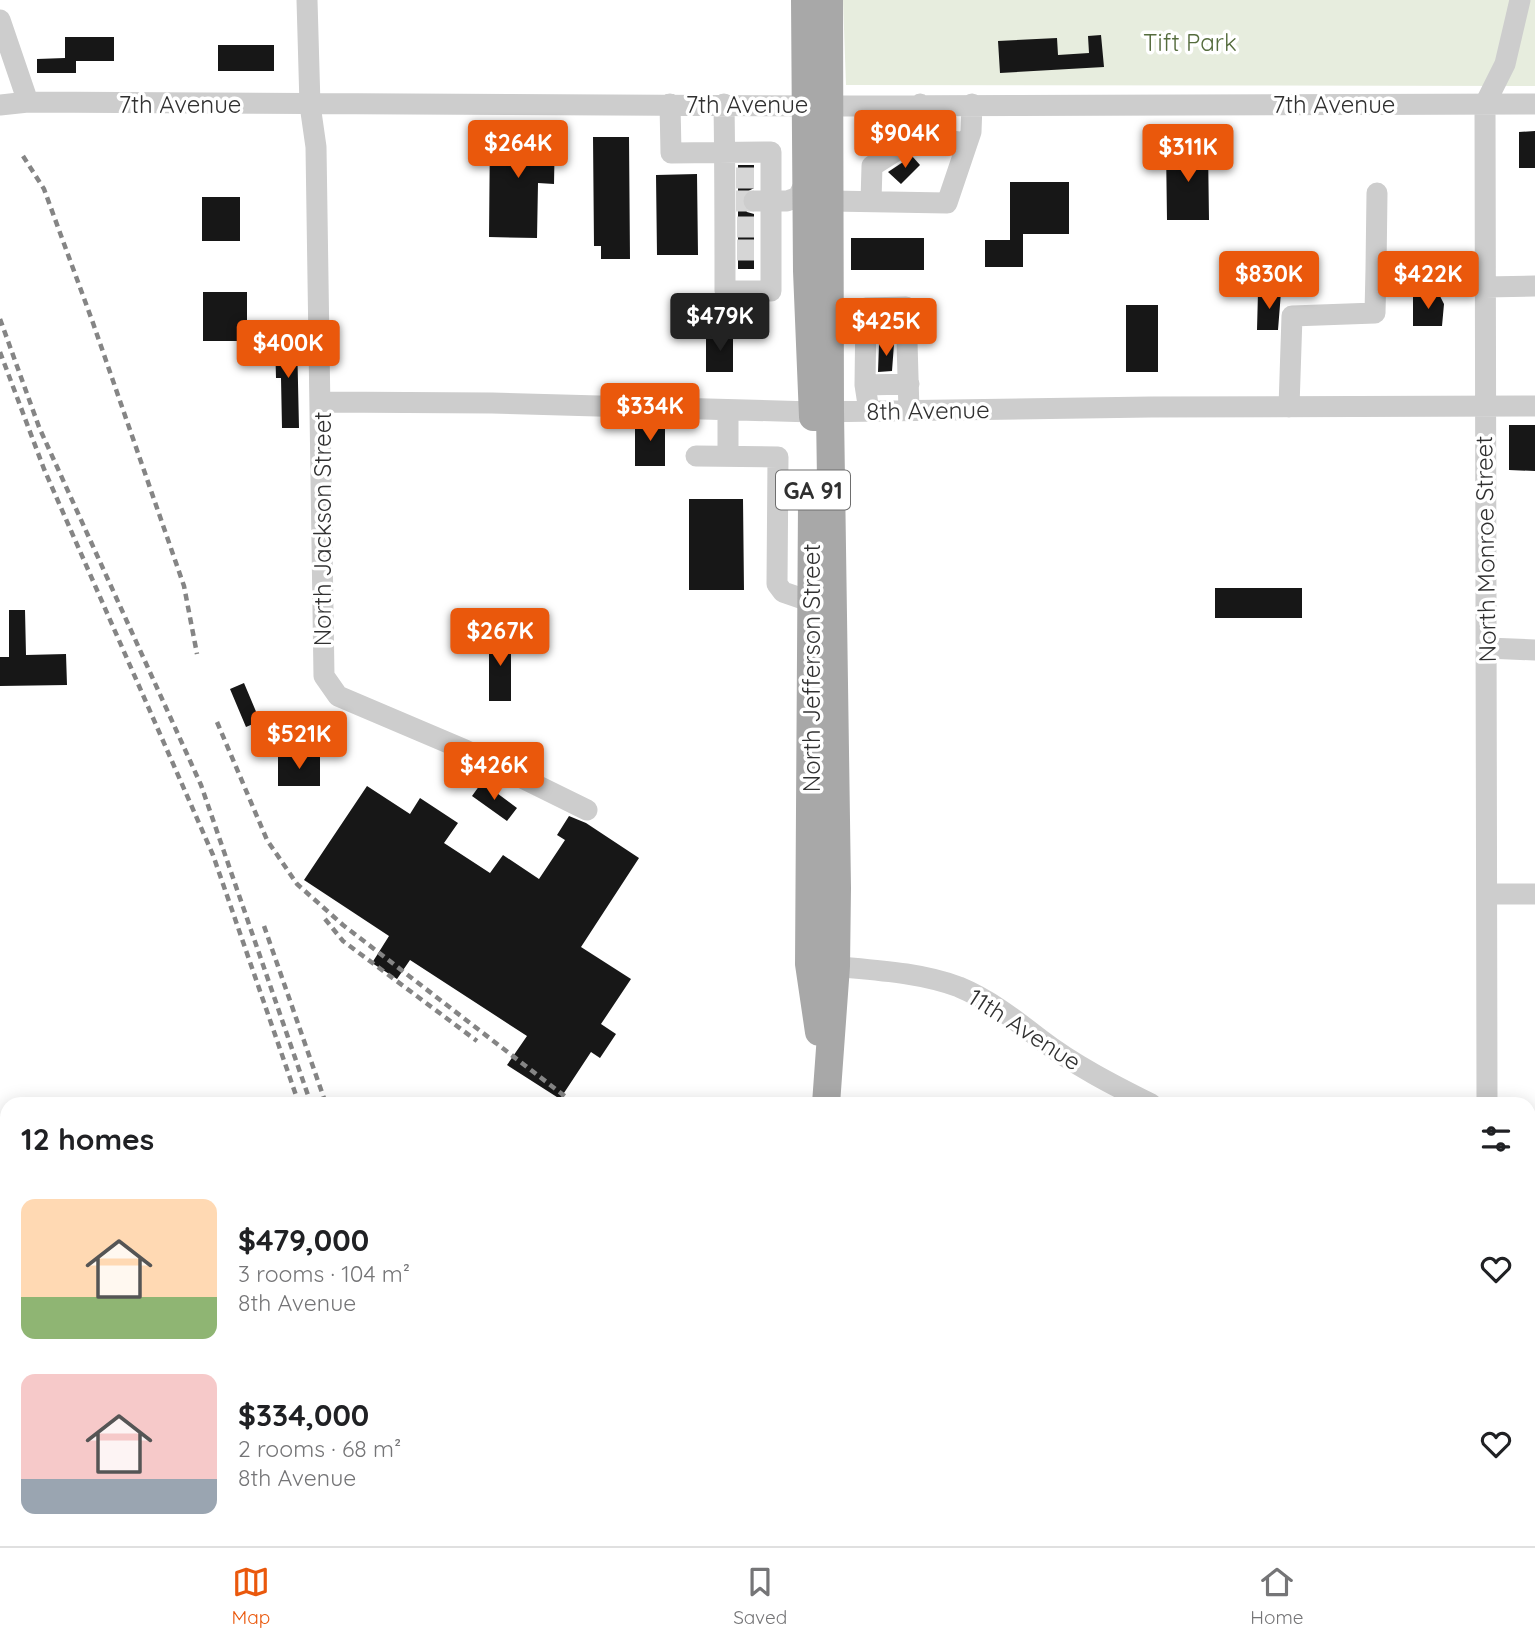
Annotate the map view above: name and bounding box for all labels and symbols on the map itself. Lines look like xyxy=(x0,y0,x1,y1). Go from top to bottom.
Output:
park label: Tift Park xyxy=(1143,27,1237,57)
street label: 7th Avenue xyxy=(119,89,241,119)
street label: 7th Avenue xyxy=(686,89,808,119)
street label: 7th Avenue xyxy=(1273,89,1395,119)
pin: $904K xyxy=(856,110,954,170)
pin: $264K xyxy=(469,120,567,180)
pin: $311K xyxy=(1139,124,1237,184)
pin: $830K xyxy=(1220,252,1318,311)
pin: $422K xyxy=(1379,252,1477,311)
pin: $479K xyxy=(671,294,769,353)
pin: $425K xyxy=(837,298,935,358)
pin: $400K xyxy=(239,320,337,380)
pin: $334K xyxy=(601,384,699,443)
street label: 8th Avenue xyxy=(866,394,990,426)
street label: North Jackson Street xyxy=(307,412,337,646)
street label: North Monroe Street xyxy=(1468,435,1502,663)
road number: GA 91 xyxy=(776,470,850,510)
street label: North Jefferson Street xyxy=(796,544,826,792)
pin: $267K xyxy=(451,608,549,668)
pin: $521K xyxy=(250,712,348,771)
pin: $426K xyxy=(445,742,543,802)
street label: 11th Avenue xyxy=(963,982,1087,1076)

